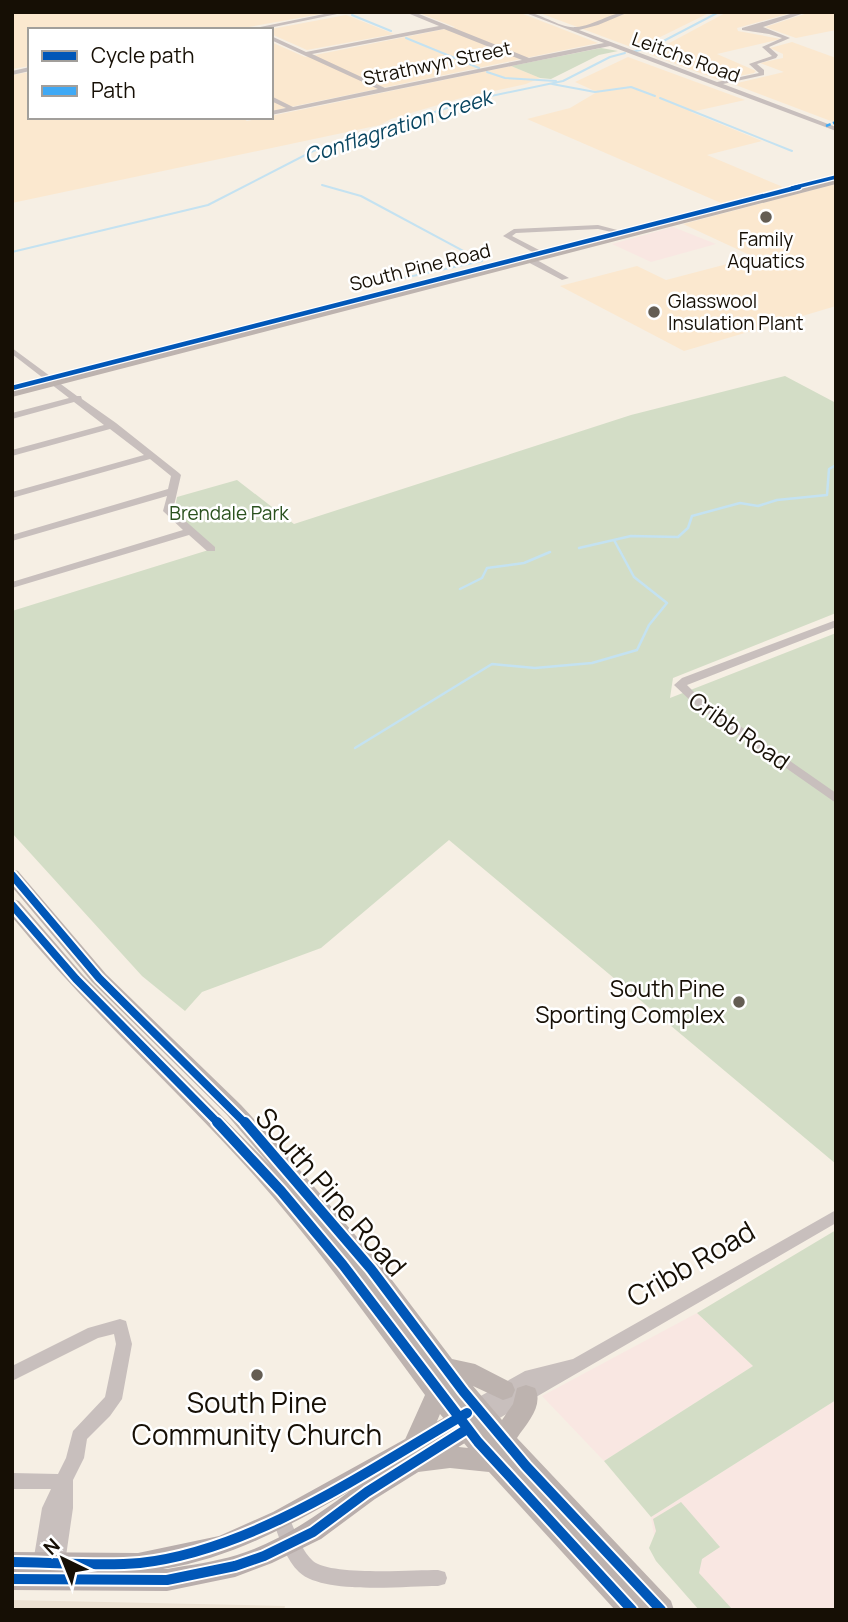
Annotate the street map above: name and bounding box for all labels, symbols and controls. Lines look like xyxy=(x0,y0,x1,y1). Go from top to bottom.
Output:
street label: Leitchs Road xyxy=(628,25,744,89)
legend xyxy=(28,28,273,119)
street label: Strathwyn Street xyxy=(361,35,513,91)
text: Cycle path xyxy=(91,41,194,69)
text: Path xyxy=(91,76,136,104)
water label: Conflagration Creek xyxy=(300,82,498,170)
marker: Family Aquatics xyxy=(758,209,774,225)
place label: Family Aquatics xyxy=(727,226,805,274)
street label: South Pine Road xyxy=(347,237,493,297)
place label: Glasswool Insulation Plant xyxy=(668,288,804,336)
marker: Glasswool Insulation Plant xyxy=(646,304,662,320)
park label: Brendale Park xyxy=(169,500,289,526)
street label: Cribb Road xyxy=(683,684,796,777)
place label: South Pine Sporting Complex xyxy=(535,972,725,1030)
marker: South Pine Sporting Complex xyxy=(731,994,747,1010)
street label: South Pine Road xyxy=(248,1099,416,1284)
street label: Cribb Road xyxy=(620,1211,761,1315)
marker: South Pine Community Church xyxy=(249,1367,265,1383)
place label: South Pine Community Church xyxy=(132,1383,382,1453)
north arrow xyxy=(28,1524,98,1594)
text: N xyxy=(38,1532,65,1561)

